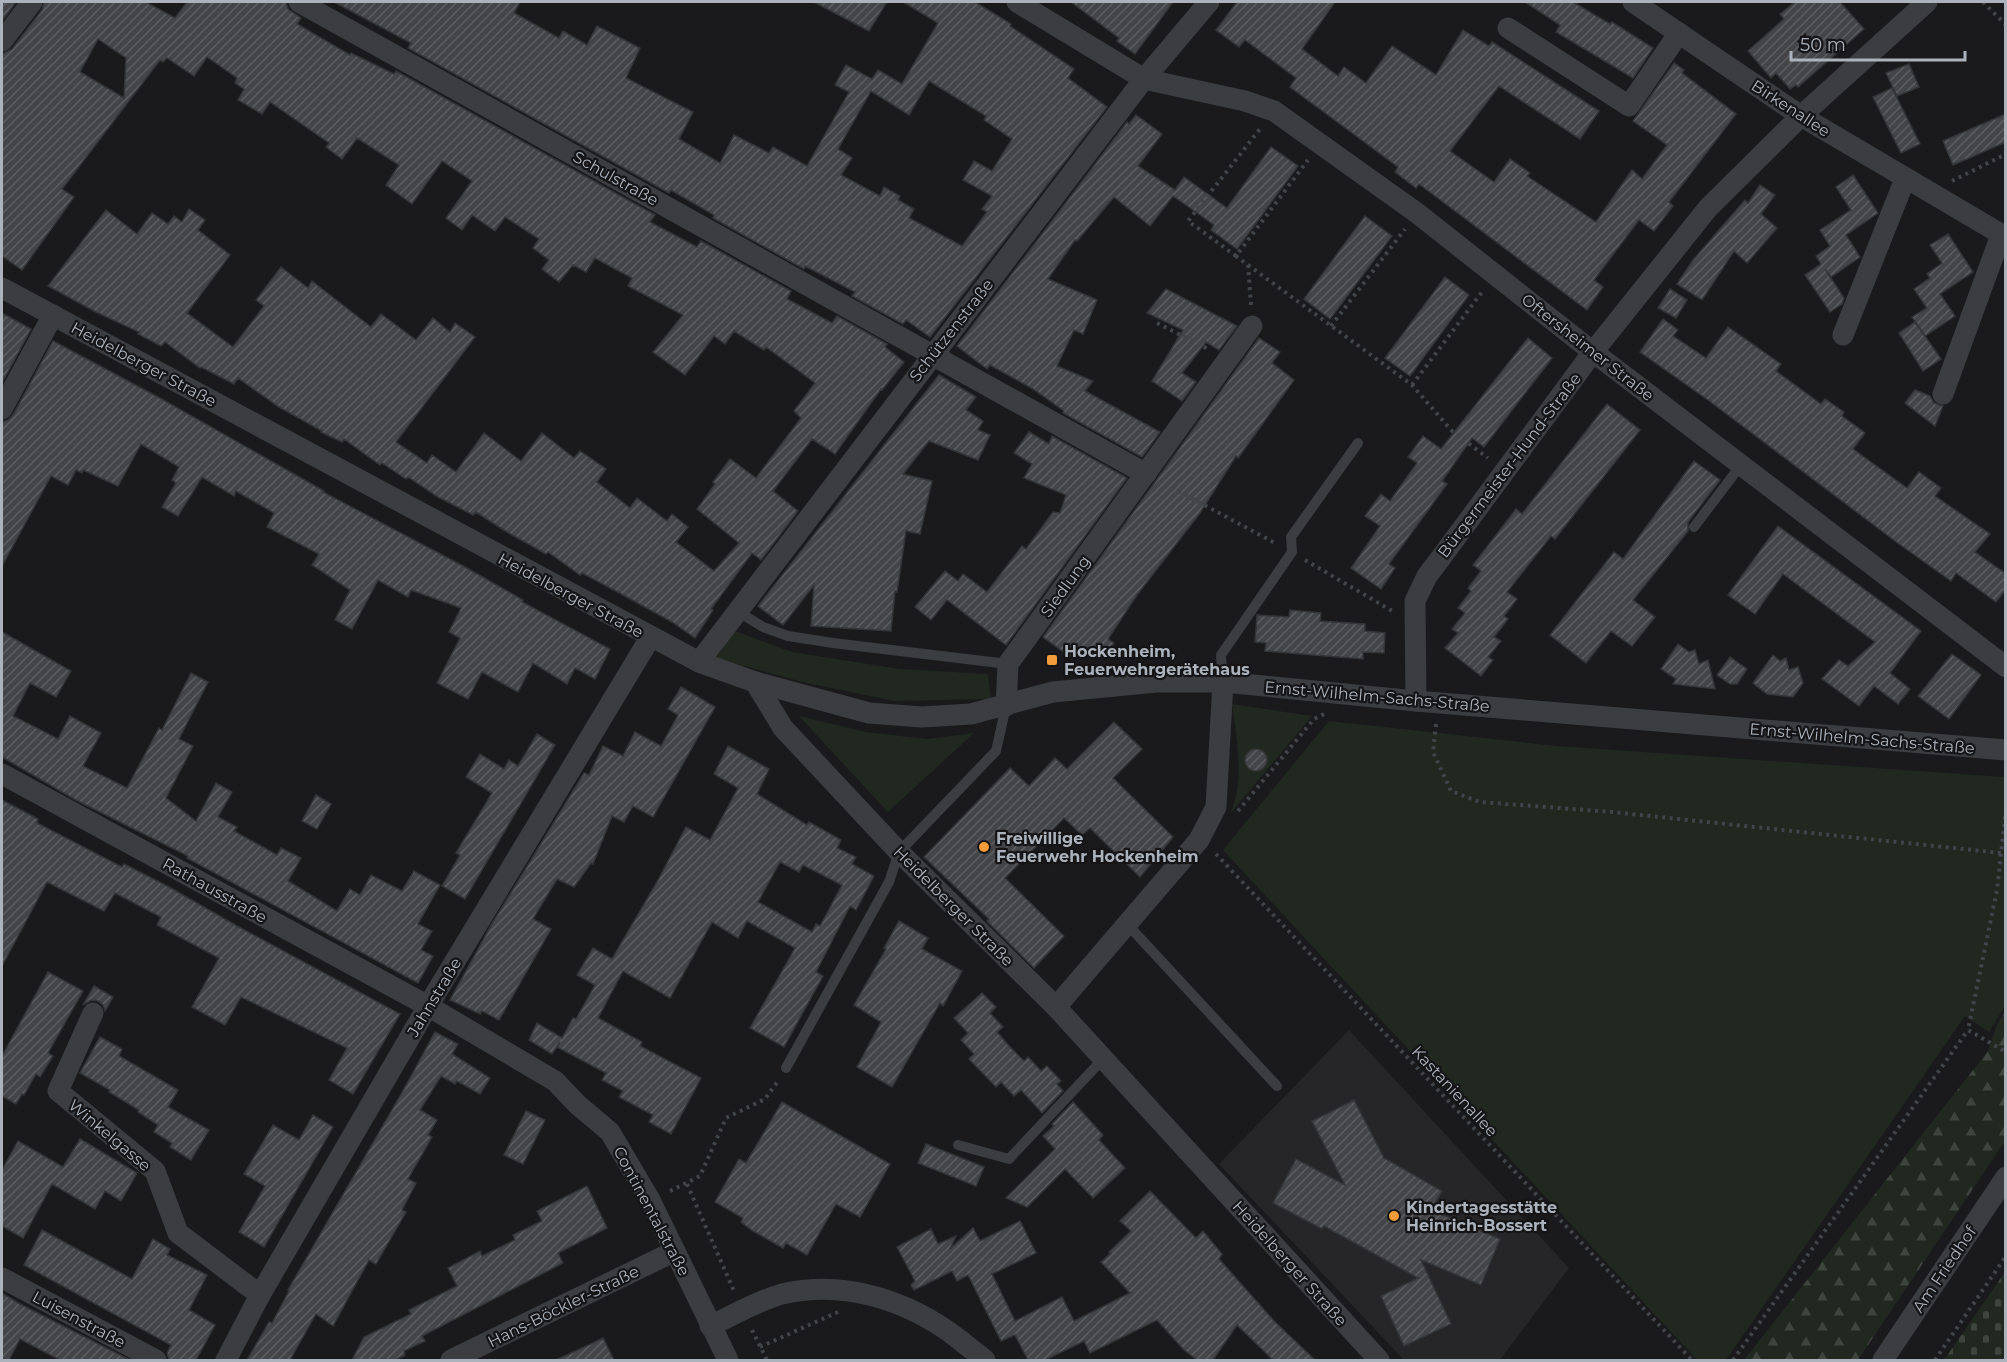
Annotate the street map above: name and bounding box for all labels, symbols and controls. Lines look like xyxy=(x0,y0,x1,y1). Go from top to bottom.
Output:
scale bar xyxy=(1791,24,1965,62)
text: 50 m xyxy=(1800,34,1846,56)
street label: Birkenallee xyxy=(1748,76,1834,141)
street label: Schulstraße xyxy=(570,147,662,210)
street label: Schützenstraße xyxy=(905,275,997,385)
street label: Oftersheimer Straße xyxy=(1518,290,1658,405)
street label: Heidelberger Straße xyxy=(68,318,220,411)
street label: Bürgermeister-Hund-Straße xyxy=(1434,369,1585,561)
street label: Heidelberger Straße xyxy=(495,549,647,642)
street label: Siedlung xyxy=(1037,552,1094,621)
place label: Hockenheim, Feuerwehrgerätehaus xyxy=(1064,642,1250,679)
marker: Hockenheim, Feuerwehrgerätehaus xyxy=(1045,653,1059,667)
street label: Ernst-Wilhelm-Sachs-Straße xyxy=(1264,677,1490,716)
street label: Ernst-Wilhelm-Sachs-Straße xyxy=(1749,719,1975,758)
place label: Freiwillige Feuerwehr Hockenheim xyxy=(996,829,1199,866)
marker: Freiwillige Feuerwehr Hockenheim xyxy=(977,840,991,854)
street label: Heidelberger Straße xyxy=(890,842,1018,970)
street label: Rathausstraße xyxy=(159,854,270,927)
street label: Jahnstraße xyxy=(403,954,465,1041)
street label: Kastanienallee xyxy=(1408,1042,1501,1141)
street label: Winkelgasse xyxy=(65,1095,155,1175)
street label: Continentalstraße xyxy=(609,1143,694,1279)
street label: Heidelberger Straße xyxy=(1228,1197,1351,1330)
place label: Kindertagesstätte Heinrich-Bossert xyxy=(1406,1198,1557,1235)
marker: Kindertagesstätte Heinrich-Bossert xyxy=(1387,1209,1401,1223)
street label: Am Friedhof xyxy=(1909,1222,1981,1316)
street label: Hans-Böckler-Straße xyxy=(485,1262,642,1351)
street label: Luisenstraße xyxy=(29,1287,128,1352)

